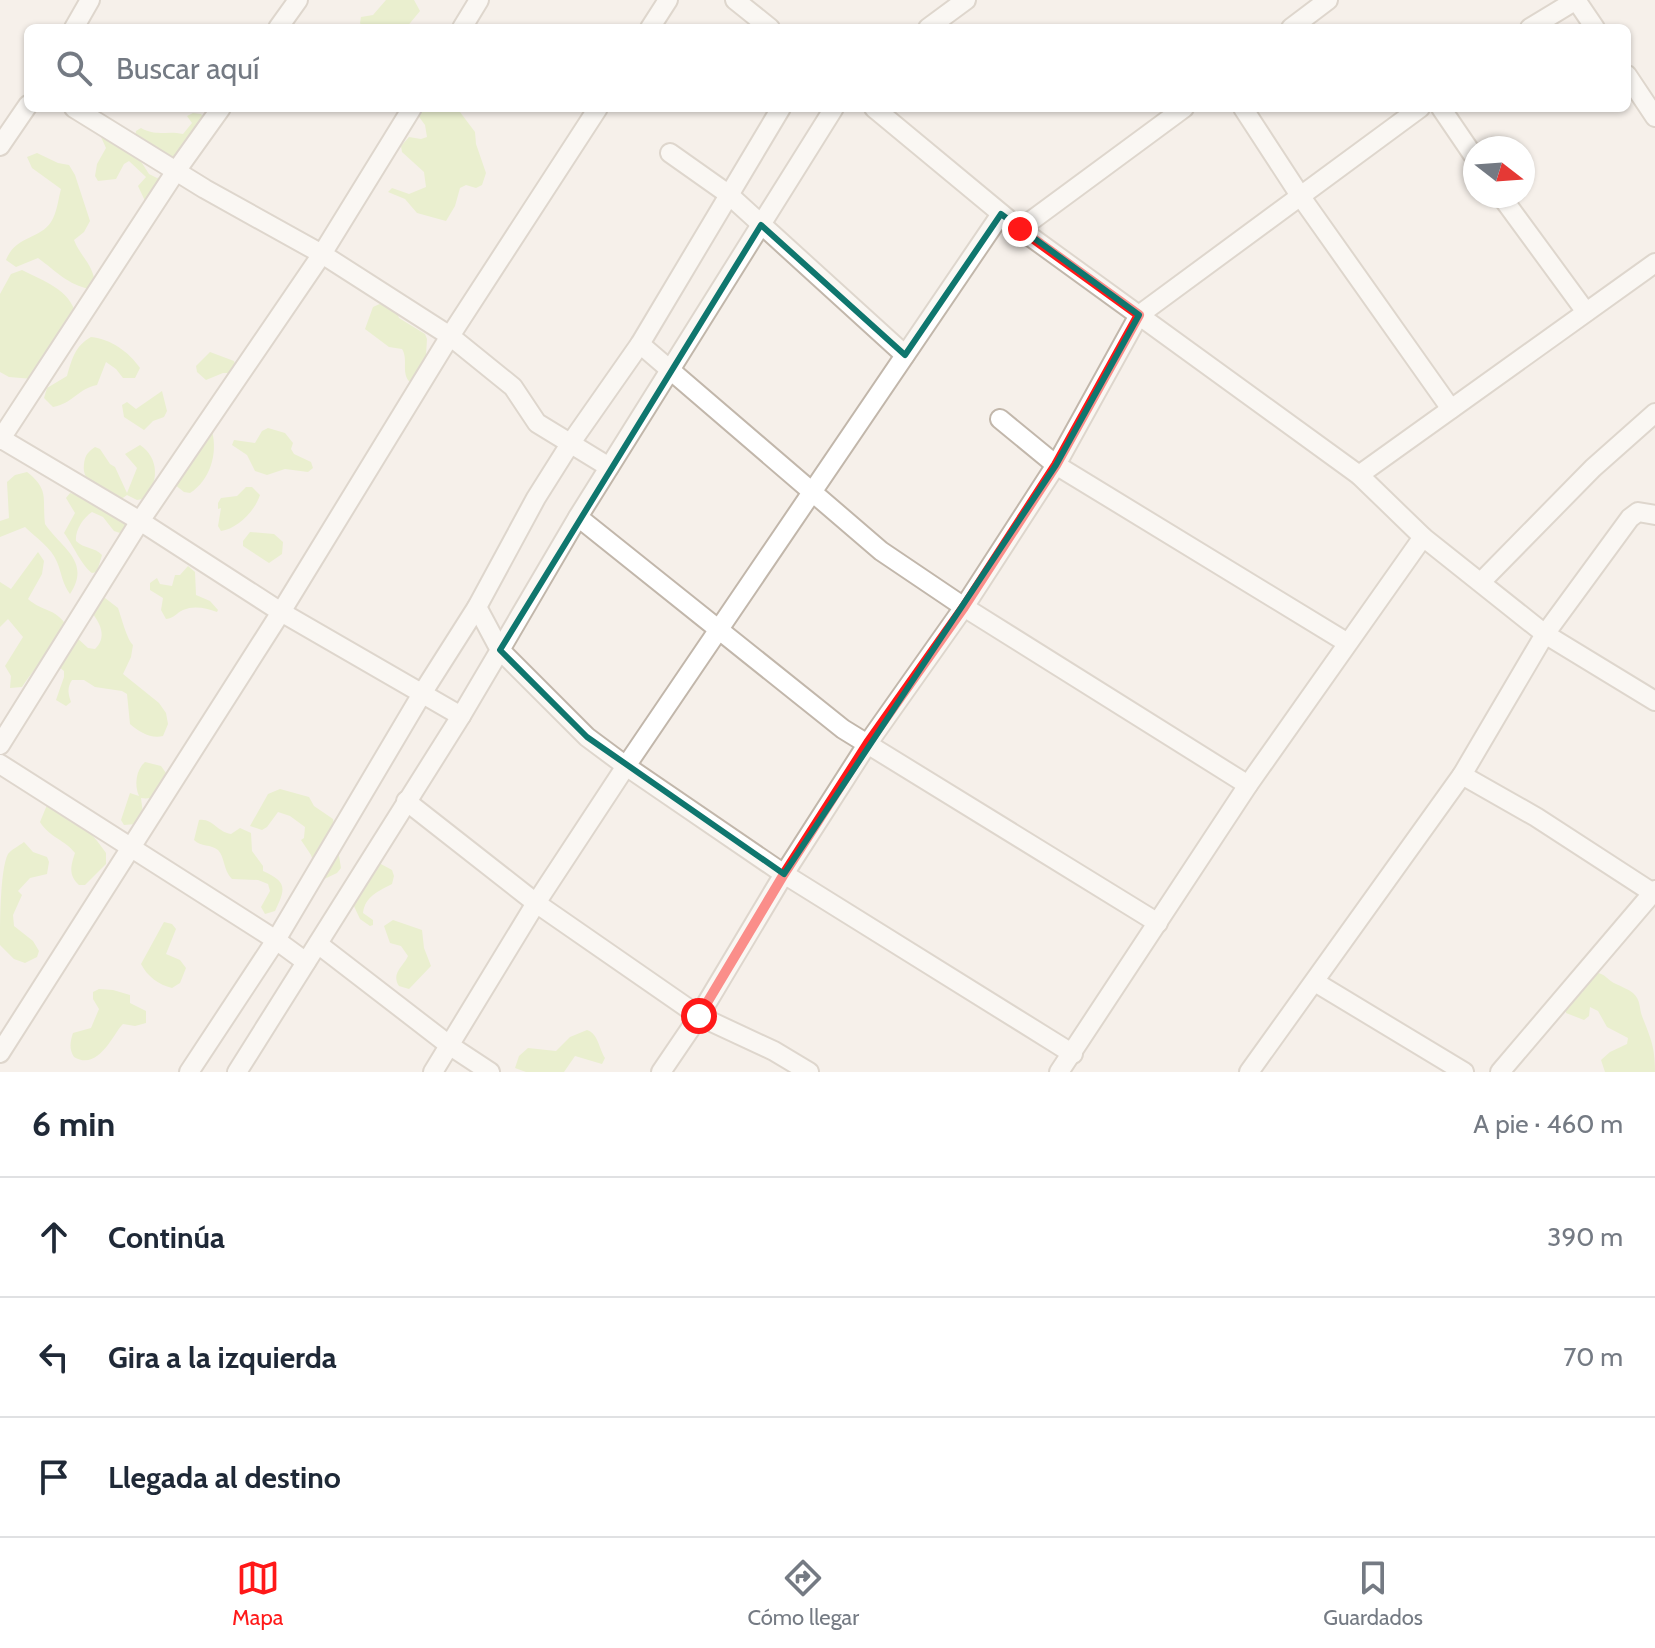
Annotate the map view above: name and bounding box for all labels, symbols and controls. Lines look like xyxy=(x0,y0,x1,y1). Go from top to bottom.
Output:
search box xyxy=(24,24,1631,112)
icon: search xyxy=(52,46,96,90)
text: Buscar aquí xyxy=(116,50,259,87)
north arrow xyxy=(1463,136,1535,208)
route end xyxy=(1002,211,1038,247)
route start xyxy=(681,998,717,1034)
text: 6 min xyxy=(32,1103,115,1145)
text: A pie · 460 m xyxy=(1473,1108,1623,1140)
icon: ahead xyxy=(32,1215,76,1259)
text: Continúa xyxy=(108,1219,225,1256)
text: 390 m xyxy=(1547,1221,1623,1253)
icon: left xyxy=(32,1335,76,1379)
text: Gira a la izquierda xyxy=(108,1339,337,1376)
text: 70 m xyxy=(1563,1341,1623,1373)
icon: arrive xyxy=(32,1455,76,1499)
text: Llegada al destino xyxy=(108,1459,341,1496)
tab: Mapa xyxy=(232,1556,283,1631)
tab: Cómo llegar xyxy=(747,1556,859,1631)
tab: Guardados xyxy=(1323,1556,1423,1631)

